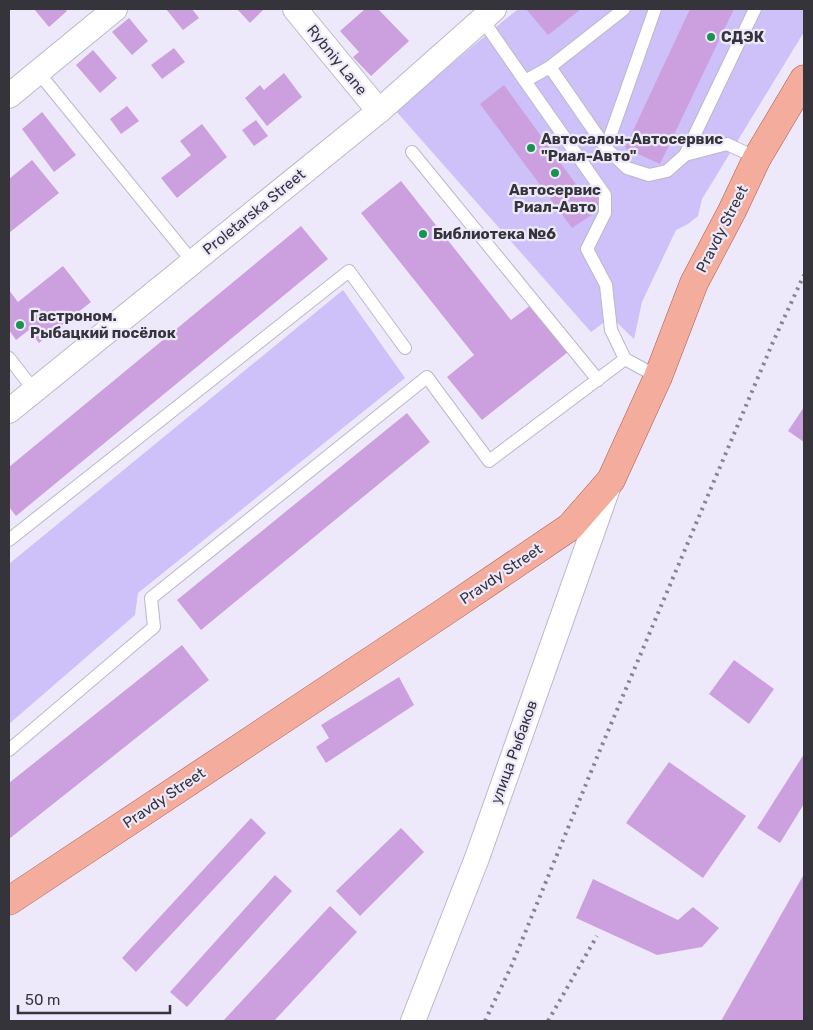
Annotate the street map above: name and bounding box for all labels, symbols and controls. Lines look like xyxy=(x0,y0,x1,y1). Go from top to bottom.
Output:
street label: Rybniy Lane xyxy=(303,21,371,99)
place label: СДЭК xyxy=(721,28,765,46)
marker: СДЭК xyxy=(705,31,717,43)
place label: Автосалон-Автосервис "Риал-Авто" xyxy=(541,130,723,165)
marker: Автосалон-Автосервис "Риал-Авто" xyxy=(525,142,537,154)
street label: Proletarska Street xyxy=(199,165,309,259)
marker: Автосервис Риал-Авто xyxy=(549,167,561,179)
place label: Автосервис Риал-Авто xyxy=(509,181,601,216)
street label: Pravdy Street xyxy=(692,182,752,276)
place label: Библиотека №6 xyxy=(433,225,556,243)
marker: Библиотека №6 xyxy=(417,228,429,240)
place label: Гастроном. Рыбацкий посёлок xyxy=(30,307,176,342)
marker: Гастроном. Рыбацкий посёлок xyxy=(14,319,26,331)
street label: Pravdy Street xyxy=(456,540,546,608)
street label: улица Рыбаков xyxy=(487,698,541,806)
street label: Pravdy Street xyxy=(119,764,209,832)
scale bar xyxy=(18,982,170,1014)
text: 50 m xyxy=(25,991,60,1009)

